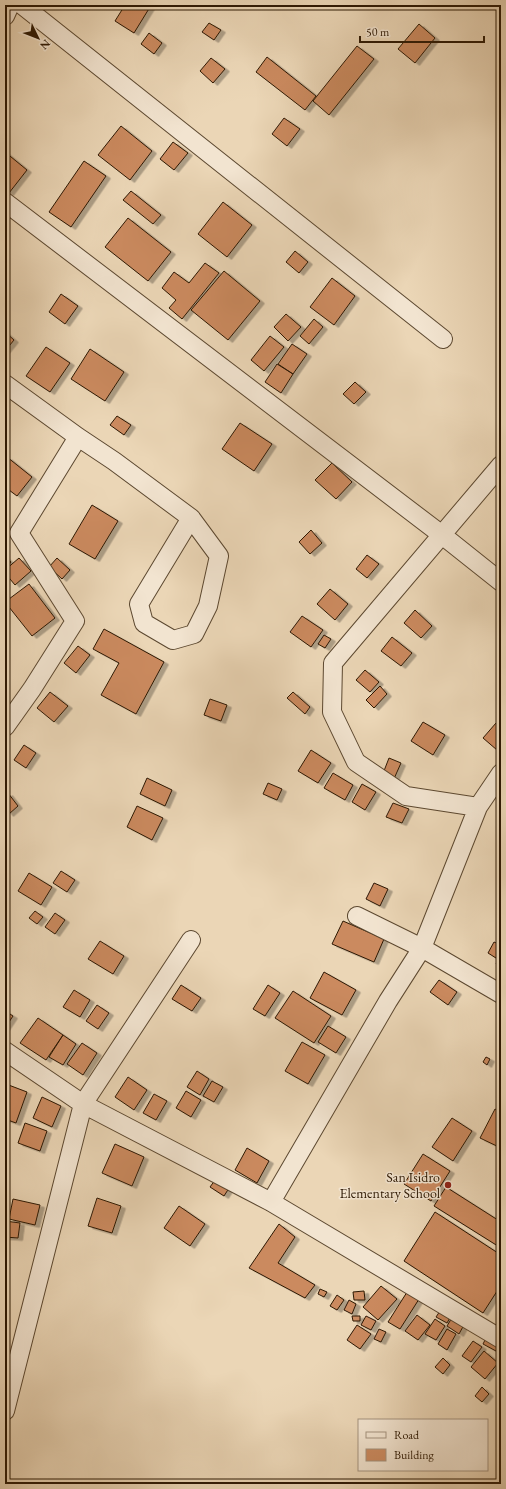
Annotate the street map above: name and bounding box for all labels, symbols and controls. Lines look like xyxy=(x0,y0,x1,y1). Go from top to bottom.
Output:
north arrow xyxy=(18,18,58,58)
scale bar xyxy=(360,18,484,44)
text: 50 m xyxy=(366,24,390,40)
text: N xyxy=(37,37,53,53)
place label: San Isidro Elementary School xyxy=(340,1168,441,1202)
marker: San Isidro Elementary School xyxy=(443,1180,453,1190)
legend xyxy=(358,1419,488,1471)
text: Road xyxy=(394,1427,420,1443)
text: Building xyxy=(394,1447,435,1463)

